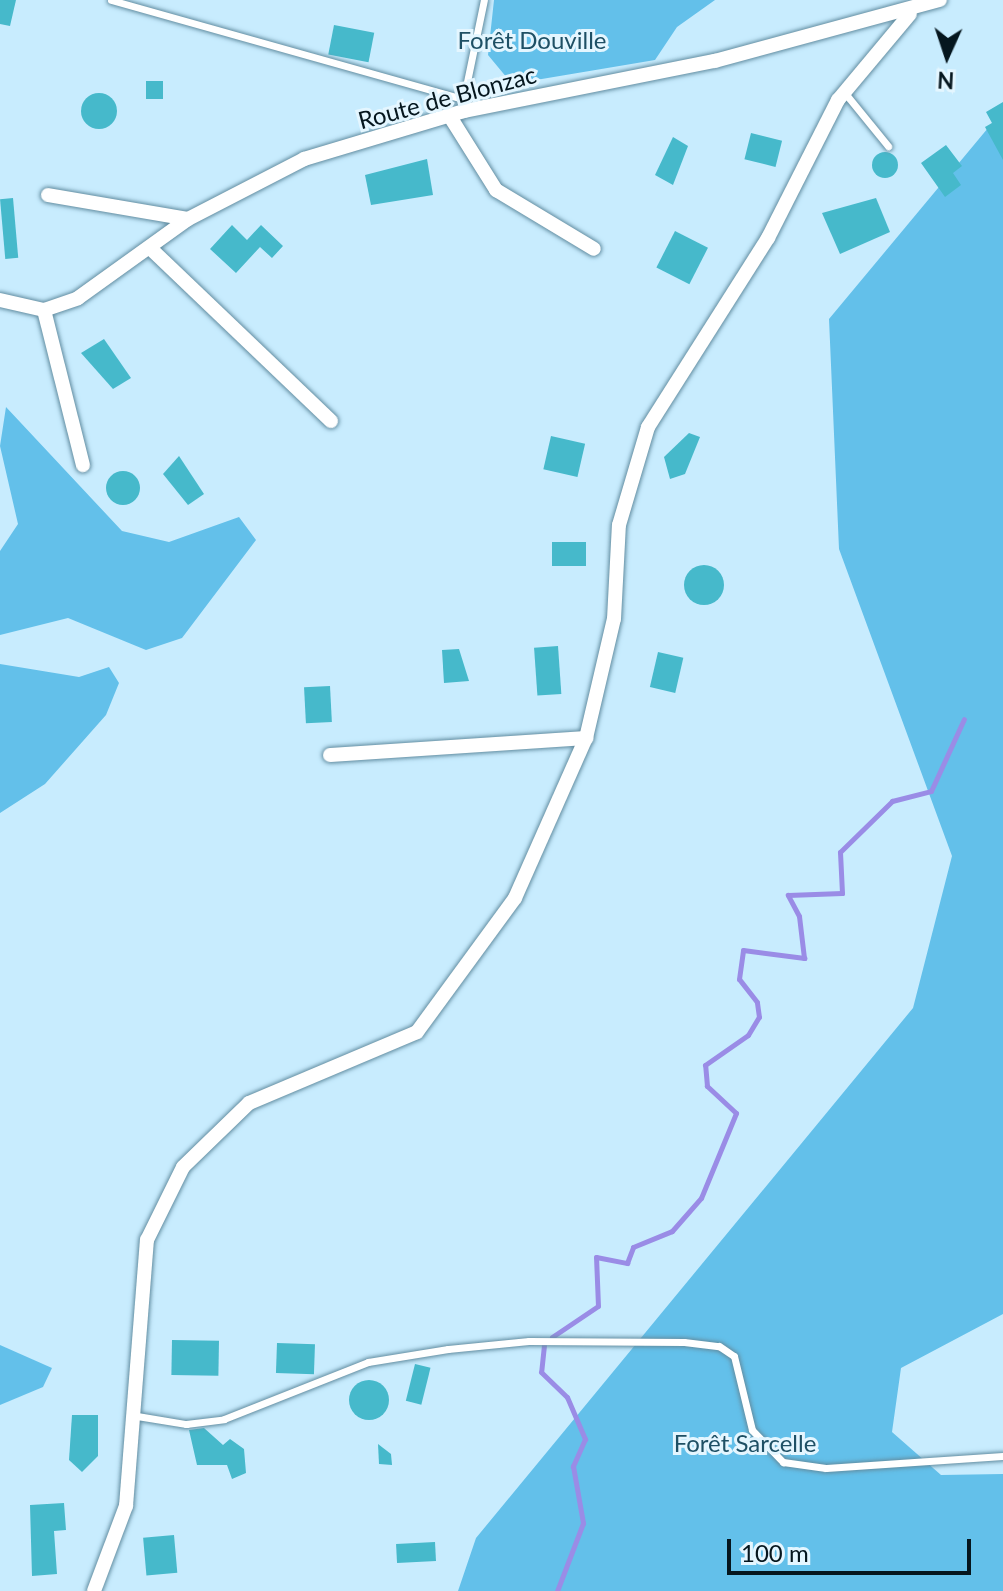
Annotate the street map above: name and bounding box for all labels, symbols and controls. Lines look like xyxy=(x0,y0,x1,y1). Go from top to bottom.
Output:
north arrow xyxy=(907,16,987,96)
park label: Forêt Douville xyxy=(458,26,606,54)
street label: Route de Blonzac xyxy=(355,59,539,135)
text: N xyxy=(937,67,955,94)
park label: Forêt Sarcelle xyxy=(674,1429,816,1457)
scale bar xyxy=(731,1523,975,1573)
text: 100 m xyxy=(741,1538,809,1567)

